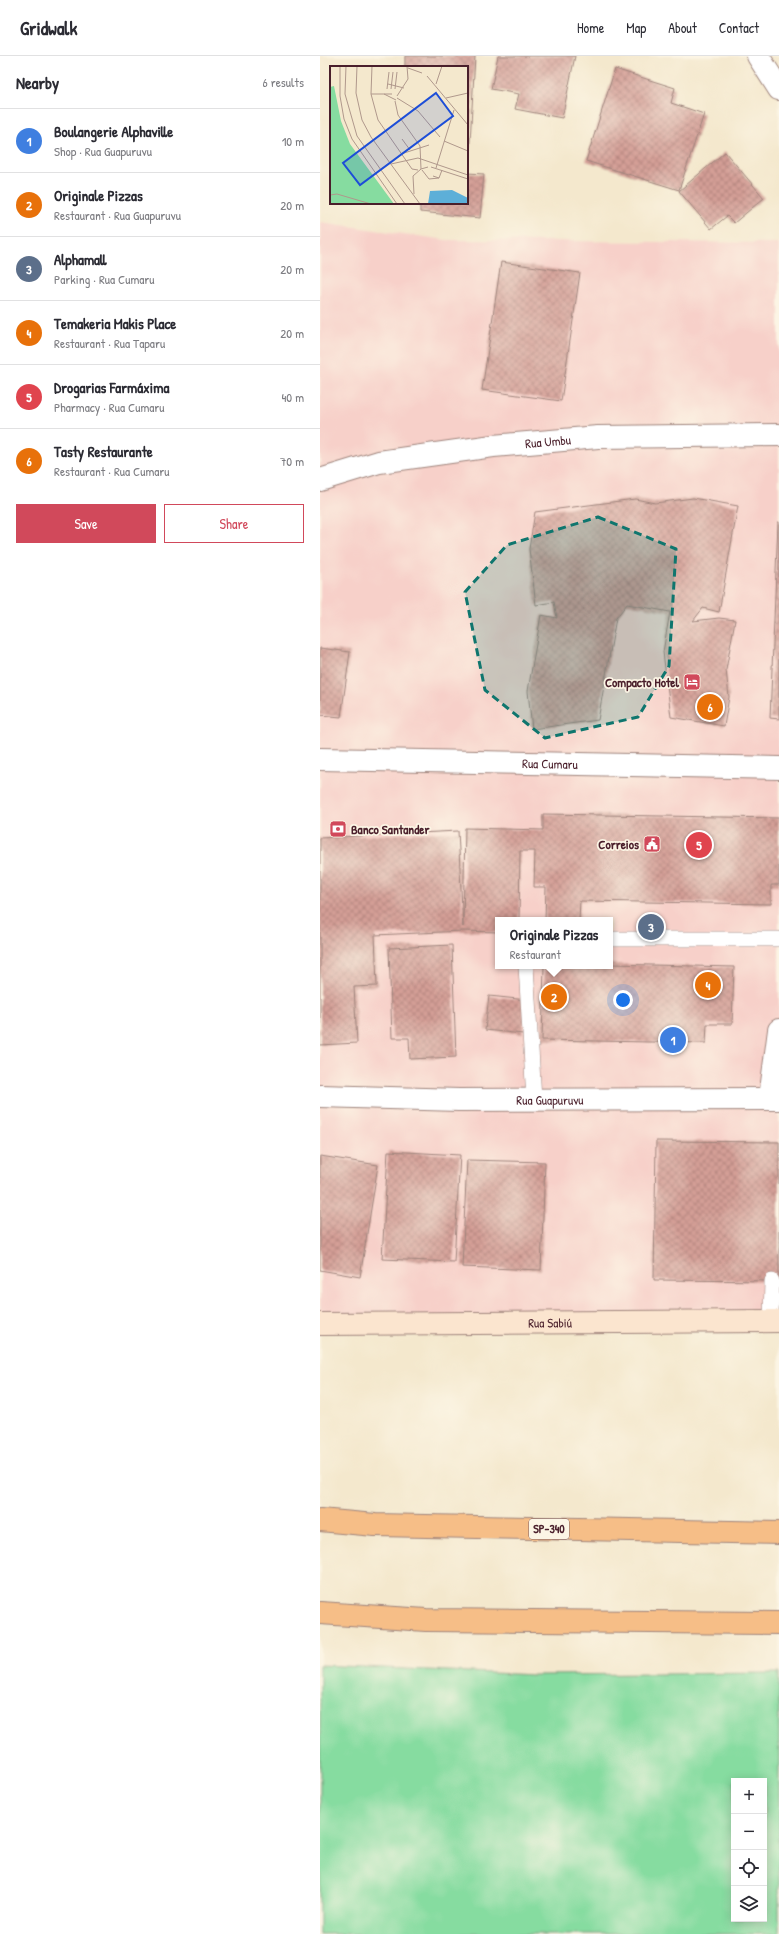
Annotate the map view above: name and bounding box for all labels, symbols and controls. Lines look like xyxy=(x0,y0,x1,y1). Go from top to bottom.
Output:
text: Gridwalk xyxy=(20,15,77,41)
text: Home xyxy=(577,18,604,37)
text: Map xyxy=(626,18,646,37)
text: About xyxy=(668,18,697,37)
text: Contact xyxy=(719,18,759,37)
inset map xyxy=(330,66,468,204)
text: Nearby xyxy=(16,71,59,94)
text: 6 results xyxy=(263,73,304,91)
text: Boulangerie Alphaville xyxy=(54,121,173,142)
text: 1 xyxy=(27,132,31,150)
text: 10 m xyxy=(282,132,304,150)
text: Shop · Rua Guapuruvu xyxy=(54,142,152,160)
text: Originale Pizzas xyxy=(54,185,143,206)
text: 2 xyxy=(26,196,32,214)
text: 20 m xyxy=(280,196,304,214)
text: Restaurant · Rua Guapuruvu xyxy=(54,206,181,224)
text: Alphamall xyxy=(54,249,106,270)
text: 3 xyxy=(26,260,32,278)
text: 20 m xyxy=(280,260,304,278)
text: Parking · Rua Cumaru xyxy=(54,270,155,288)
text: Temakeria Makis Place xyxy=(54,313,176,334)
text: 4 xyxy=(27,324,31,342)
text: 20 m xyxy=(280,324,304,342)
text: Restaurant · Rua Taparu xyxy=(54,334,165,352)
text: Drogarias Farmáxima xyxy=(54,377,169,398)
text: 5 xyxy=(26,388,32,406)
text: 40 m xyxy=(281,388,304,406)
text: Pharmacy · Rua Cumaru xyxy=(54,398,165,416)
street label: Rua Umbu xyxy=(524,430,572,452)
text: Tasty Restaurante xyxy=(54,441,153,462)
text: 6 xyxy=(26,452,32,470)
text: 70 m xyxy=(280,452,304,470)
text: Restaurant · Rua Cumaru xyxy=(54,462,170,480)
button: Save xyxy=(16,504,156,543)
button: Share xyxy=(164,504,304,543)
hotel icon: Compacto Hotel xyxy=(682,672,702,692)
place label: Compacto Hotel xyxy=(605,673,680,692)
pin: 6 xyxy=(697,692,723,722)
street label: Rua Cumaru xyxy=(522,754,578,773)
bank icon: Banco Santander xyxy=(328,819,348,839)
place label: Banco Santander xyxy=(351,820,430,838)
pin: 5 xyxy=(686,830,712,860)
public building icon: Correios xyxy=(642,834,662,854)
place label: Correios xyxy=(598,835,639,853)
pin: 3 xyxy=(638,912,664,942)
popup xyxy=(495,917,613,969)
text: Originale Pizzas xyxy=(510,924,598,945)
text: Restaurant xyxy=(510,945,561,963)
pin: 4 xyxy=(695,970,721,1000)
pin: 2 xyxy=(541,982,567,1012)
your location xyxy=(613,990,633,1010)
pin: 1 xyxy=(660,1025,686,1055)
street label: Rua Guapuruvu xyxy=(516,1091,584,1109)
street label: Rua Sabiú xyxy=(528,1313,572,1332)
road number: SP-340 xyxy=(529,1519,569,1539)
map controls xyxy=(731,1778,767,1922)
button: + xyxy=(731,1778,767,1814)
button: − xyxy=(731,1814,767,1850)
button: locate xyxy=(731,1850,767,1886)
button: layers xyxy=(731,1886,767,1922)

